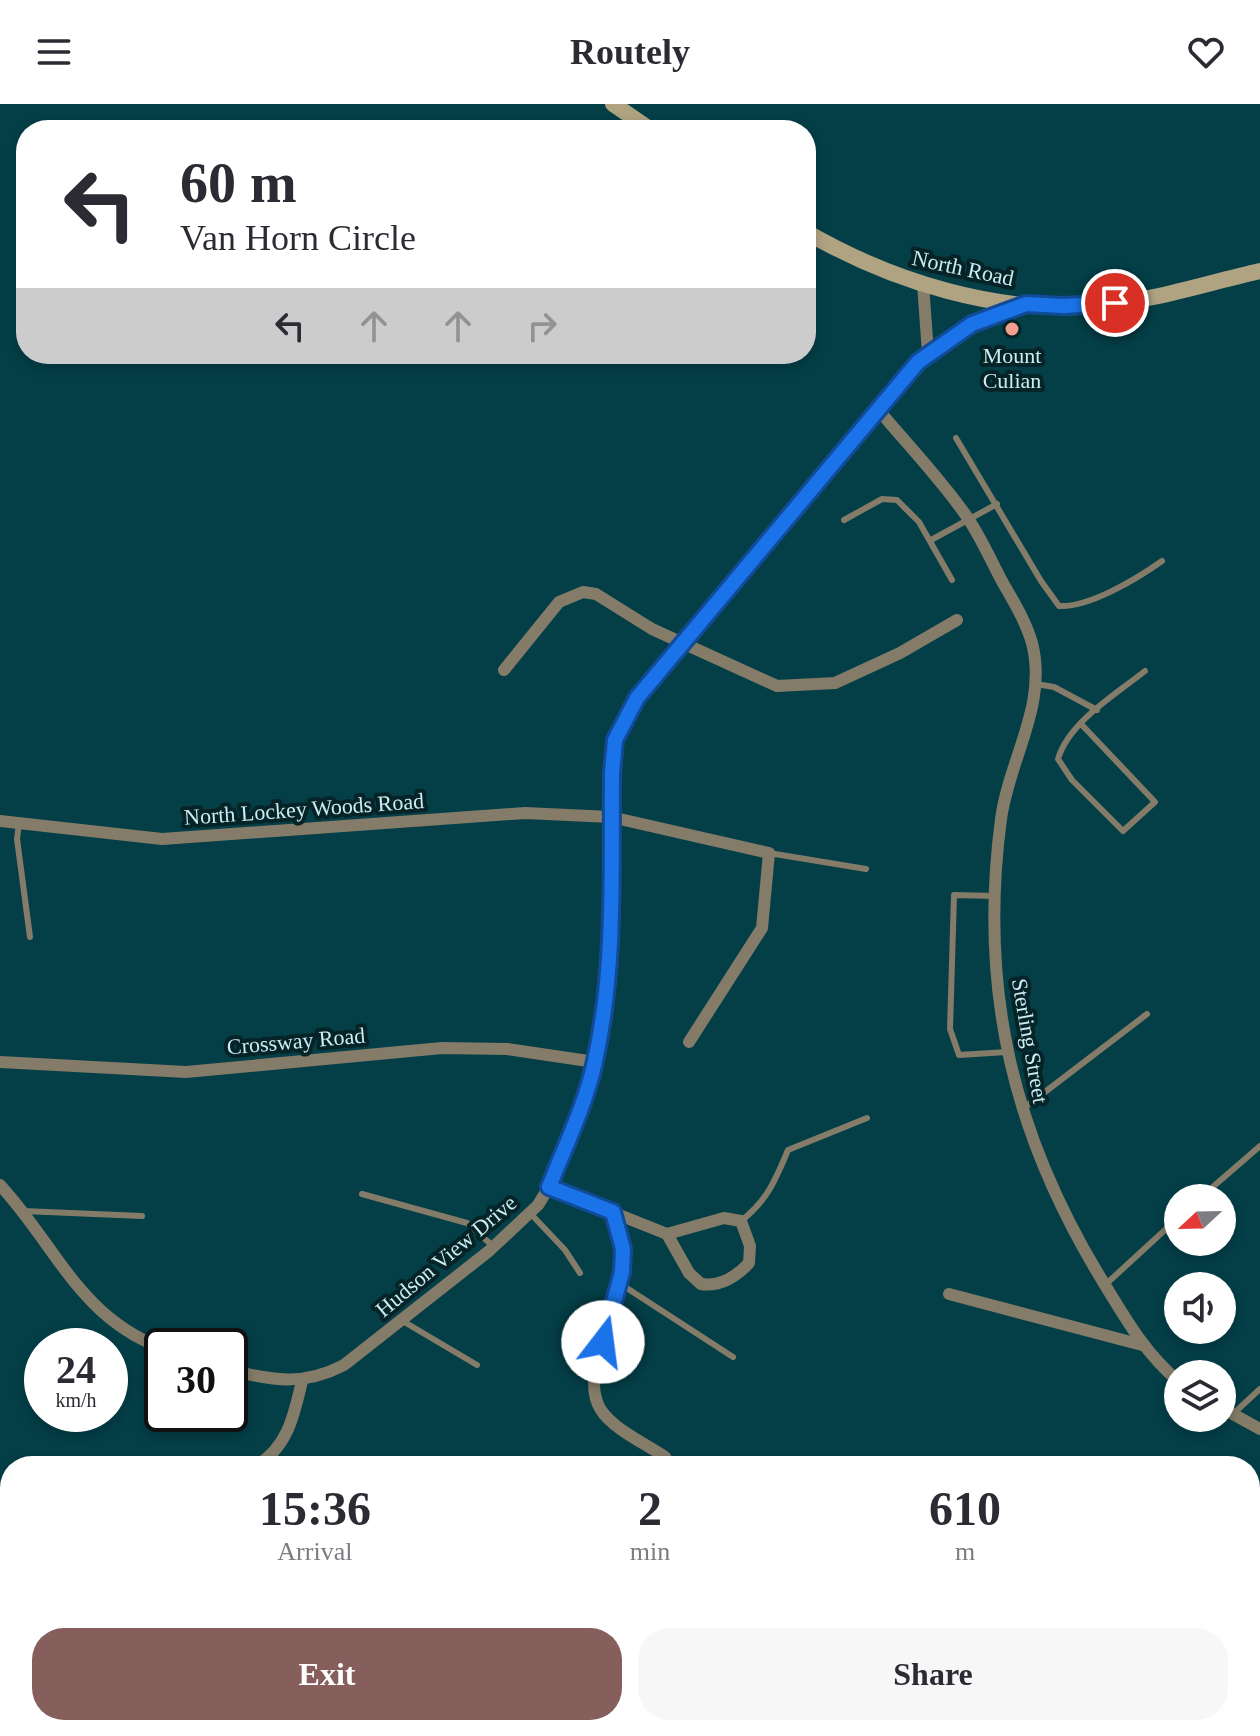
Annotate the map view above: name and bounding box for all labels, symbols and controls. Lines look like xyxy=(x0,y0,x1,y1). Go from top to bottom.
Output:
icon: menu xyxy=(32,30,76,74)
icon: heart xyxy=(1184,30,1228,74)
text: Routely xyxy=(570,32,690,72)
icon: left xyxy=(48,152,152,256)
text: 60 m xyxy=(180,152,297,214)
text: Van Horn Circle xyxy=(180,218,416,258)
street label: North Road xyxy=(910,245,1016,291)
pin xyxy=(1081,269,1149,337)
icon: arrive xyxy=(1093,281,1137,325)
icon: left xyxy=(268,304,312,348)
icon: ahead xyxy=(352,304,396,348)
icon: ahead xyxy=(436,304,480,348)
icon: right xyxy=(520,304,564,348)
marker: Mount Culian xyxy=(1003,320,1021,338)
place label: Mount Culian xyxy=(983,343,1041,393)
street label: North Lockey Woods Road xyxy=(183,788,425,830)
street label: Sterling Street xyxy=(1007,977,1053,1105)
street label: Crossway Road xyxy=(226,1023,366,1059)
north arrow xyxy=(1164,1184,1236,1256)
map controls xyxy=(1164,1184,1236,1432)
street label: Hudson View Drive xyxy=(371,1190,521,1322)
button: sound xyxy=(1164,1272,1236,1344)
position arrow xyxy=(561,1300,645,1384)
speed limit sign: 30 xyxy=(144,1328,248,1432)
text: 24 xyxy=(56,1347,96,1392)
button: layers xyxy=(1164,1360,1236,1432)
text: km/h xyxy=(55,1389,97,1411)
text: 15:36 xyxy=(259,1482,371,1535)
text: 2 xyxy=(638,1482,662,1535)
text: 610 xyxy=(929,1482,1001,1535)
text: Arrival xyxy=(277,1537,352,1566)
text: min xyxy=(630,1537,670,1566)
text: m xyxy=(955,1537,975,1566)
button: Exit xyxy=(32,1628,622,1720)
button: Share xyxy=(638,1628,1228,1720)

